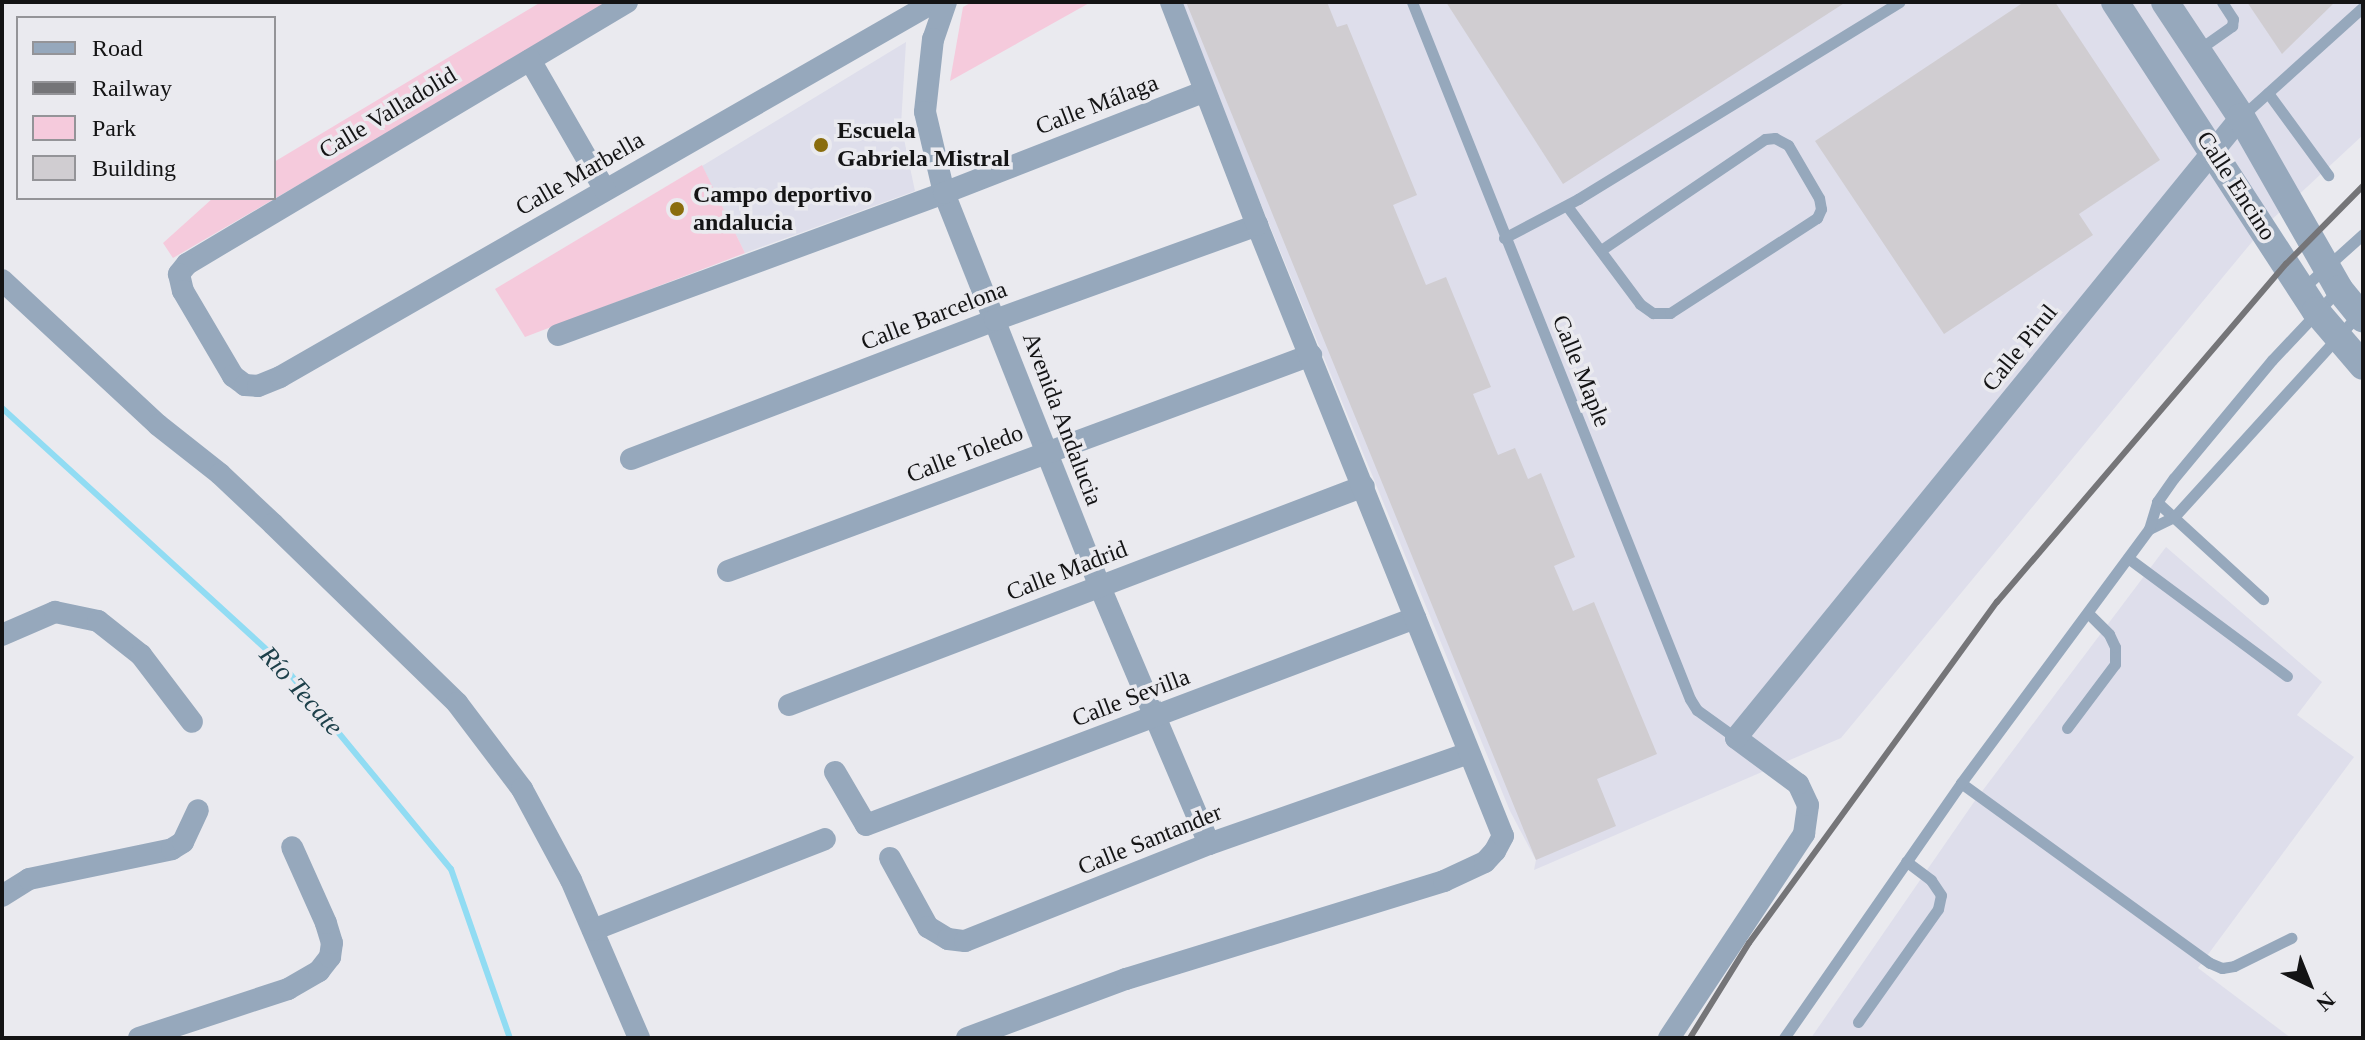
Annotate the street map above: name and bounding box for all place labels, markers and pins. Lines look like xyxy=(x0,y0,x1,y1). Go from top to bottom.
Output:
place label: Escuela Gabriela Mistral xyxy=(837,117,1010,173)
marker: Escuela Gabriela Mistral xyxy=(812,136,830,154)
place label: Campo deportivo andalucia xyxy=(693,181,872,237)
marker: Campo deportivo andalucia xyxy=(668,200,686,218)

